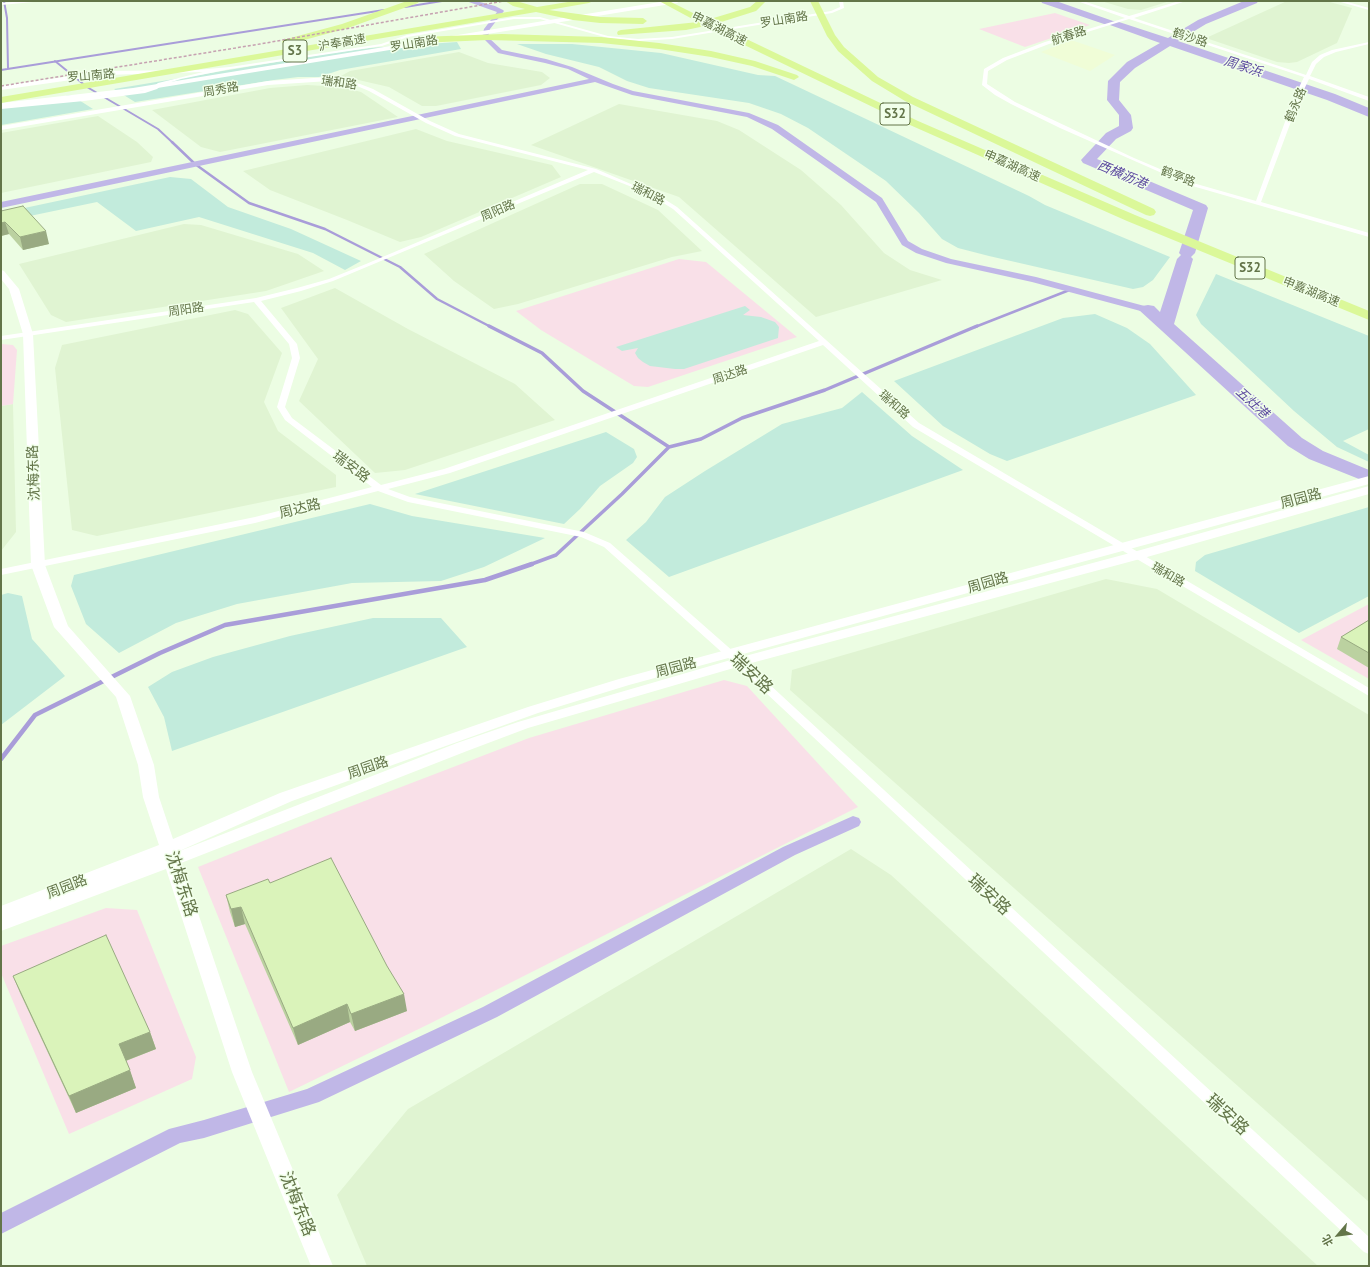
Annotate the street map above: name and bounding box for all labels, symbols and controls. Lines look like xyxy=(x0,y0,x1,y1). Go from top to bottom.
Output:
street label: 申嘉湖高速 xyxy=(689,9,749,49)
street label: 罗山南路 xyxy=(759,9,809,31)
street label: 航春路 xyxy=(1050,24,1088,48)
street label: 鹤沙路 xyxy=(1171,26,1209,50)
street label: 沪奉高速 xyxy=(317,32,367,54)
street label: 罗山南路 xyxy=(389,33,439,55)
road number: S3 xyxy=(283,40,307,62)
water label: 周家浜 xyxy=(1222,54,1264,80)
street label: 罗山南路 xyxy=(66,67,116,85)
street label: 瑞和路 xyxy=(320,73,358,93)
street label: 周秀路 xyxy=(202,80,240,100)
street label: 鹤永路 xyxy=(1282,86,1310,124)
road number: S32 xyxy=(880,103,910,125)
street label: 申嘉湖高速 xyxy=(982,147,1042,185)
water label: 西横沥港 xyxy=(1095,158,1149,192)
street label: 鹤亭路 xyxy=(1159,164,1197,190)
street label: 瑞和路 xyxy=(629,179,667,209)
street label: 周阳路 xyxy=(479,197,517,225)
road number: S32 xyxy=(1235,257,1265,279)
street label: 申嘉湖高速 xyxy=(1280,274,1342,310)
street label: 周阳路 xyxy=(167,300,205,320)
street label: 周达路 xyxy=(711,362,749,388)
water label: 五灶港 xyxy=(1232,384,1272,422)
street label: 瑞和路 xyxy=(876,388,912,422)
street label: 沈梅东路 xyxy=(25,445,43,501)
street label: 瑞安路 xyxy=(329,448,373,486)
street label: 周园路 xyxy=(1279,485,1323,513)
street label: 周达路 xyxy=(278,496,322,522)
street label: 瑞和路 xyxy=(1149,560,1187,590)
street label: 周园路 xyxy=(965,569,1011,597)
street label: 瑞安路 xyxy=(725,649,777,699)
street label: 周园路 xyxy=(654,654,698,682)
street label: 周园路 xyxy=(345,753,391,783)
street label: 沈梅东路 xyxy=(161,849,201,919)
street label: 瑞安路 xyxy=(963,870,1015,920)
street label: 周园路 xyxy=(44,872,90,902)
street label: 瑞安路 xyxy=(1201,1090,1253,1140)
street label: 沈梅东路 xyxy=(275,1169,319,1239)
north arrow xyxy=(1318,1215,1358,1255)
text: 北 xyxy=(1319,1232,1336,1249)

